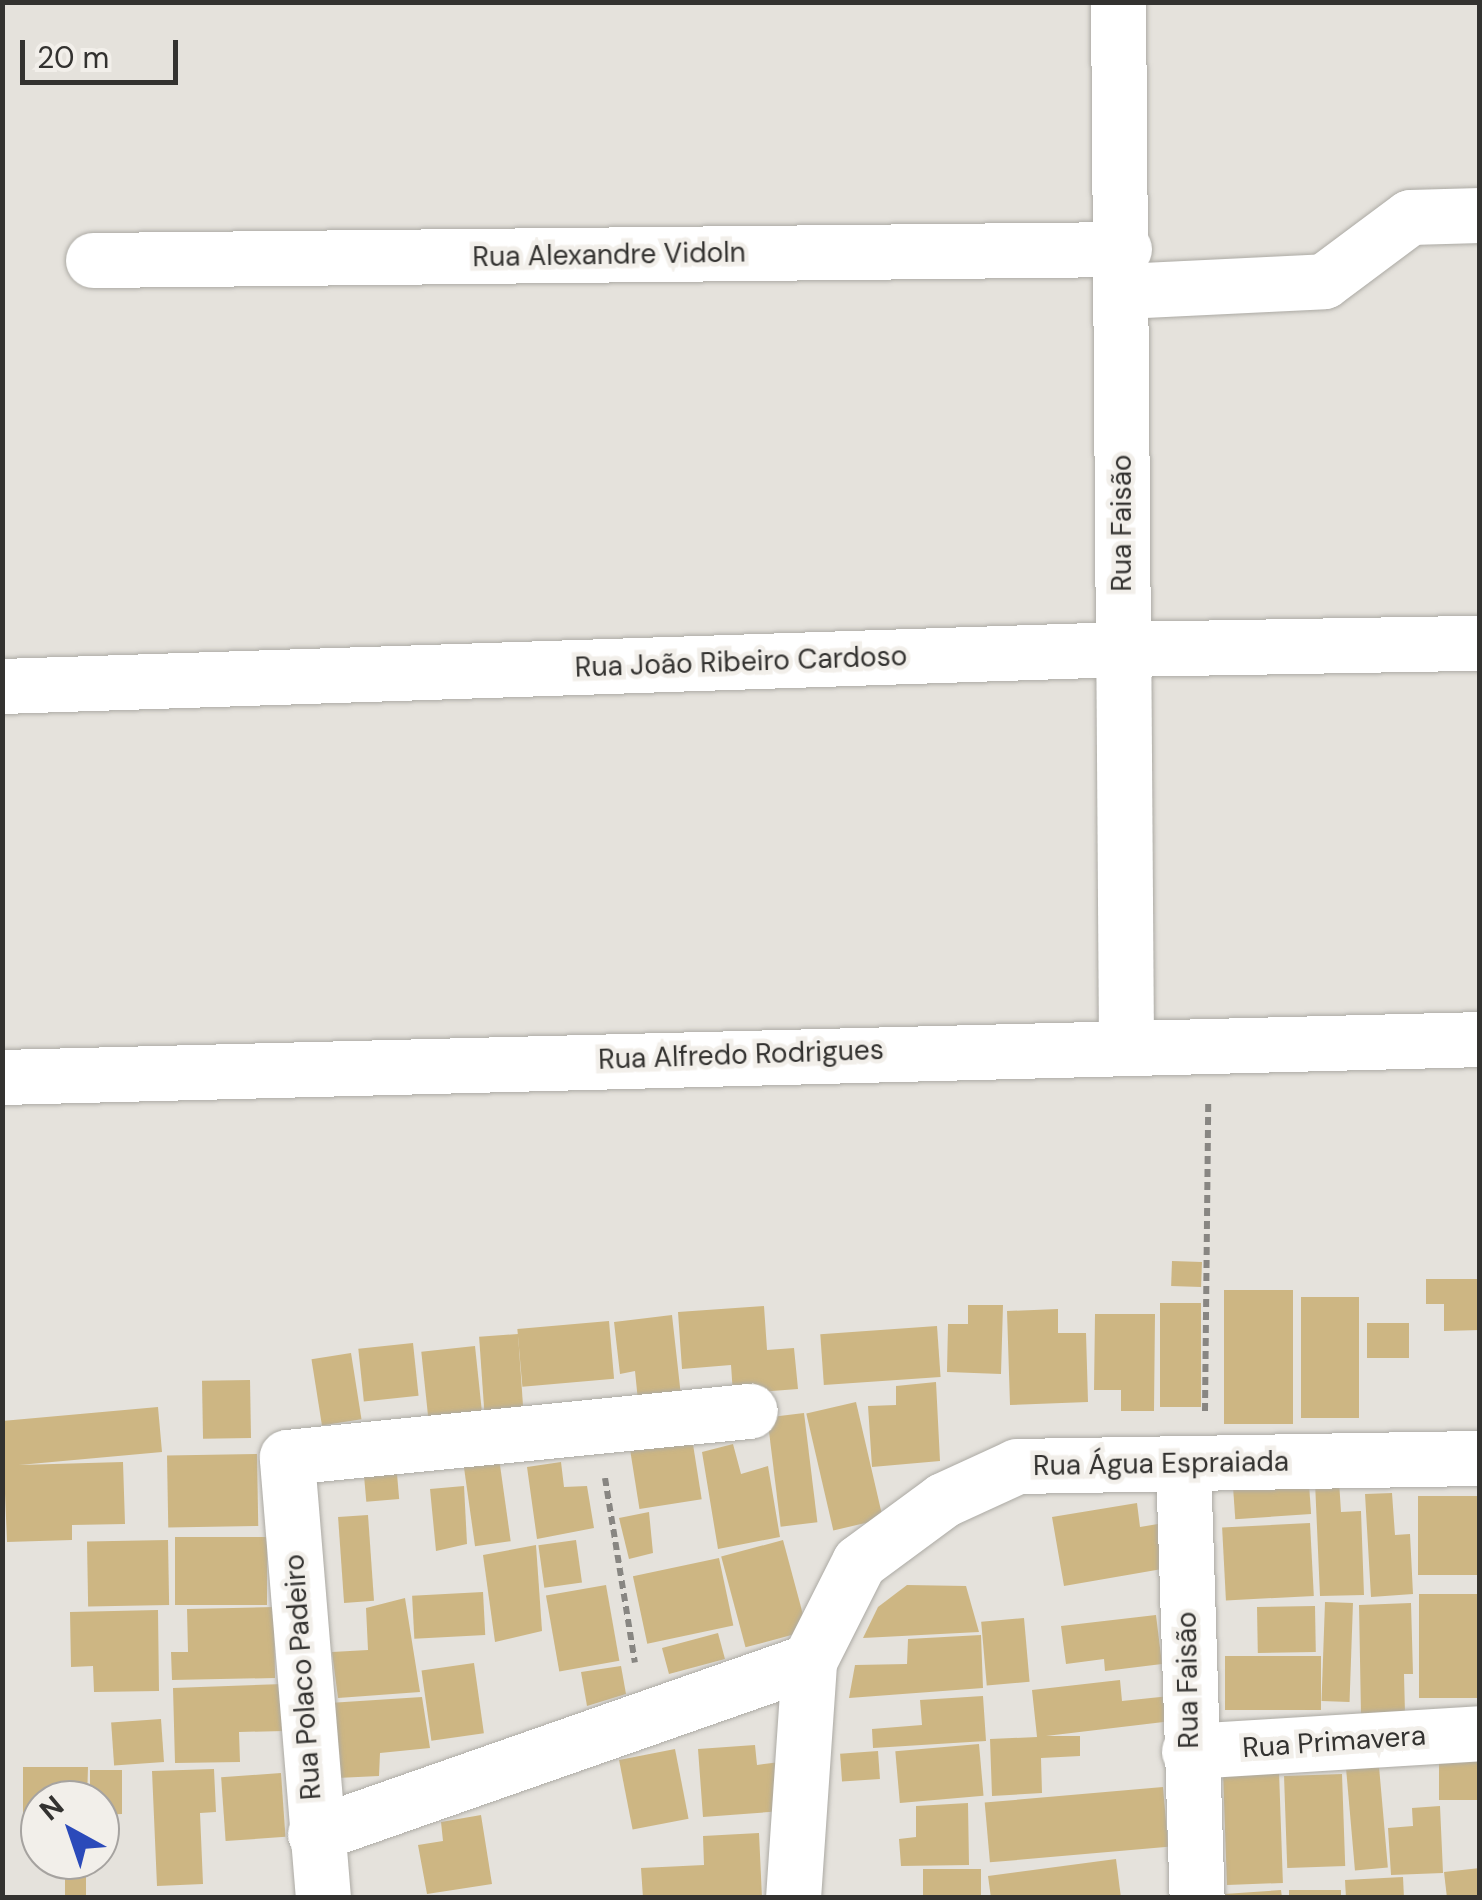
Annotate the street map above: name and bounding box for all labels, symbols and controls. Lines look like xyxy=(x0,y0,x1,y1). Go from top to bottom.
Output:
scale bar xyxy=(25,20,182,82)
text: 20 m xyxy=(37,38,109,77)
street label: Rua Alexandre Vidoln xyxy=(472,236,746,274)
street label: Rua Faisão xyxy=(1105,454,1139,592)
street label: Rua João Ribeiro Cardoso xyxy=(574,639,908,685)
street label: Rua Alfredo Rodrigues xyxy=(598,1033,884,1077)
street label: Rua Água Espraiada xyxy=(1033,1445,1289,1483)
street label: Rua Polaco Padeiro xyxy=(278,1553,328,1801)
street label: Rua Faisão xyxy=(1170,1611,1206,1749)
street label: Rua Primavera xyxy=(1241,1719,1427,1765)
north arrow xyxy=(20,1780,120,1880)
text: N xyxy=(32,1787,71,1829)

